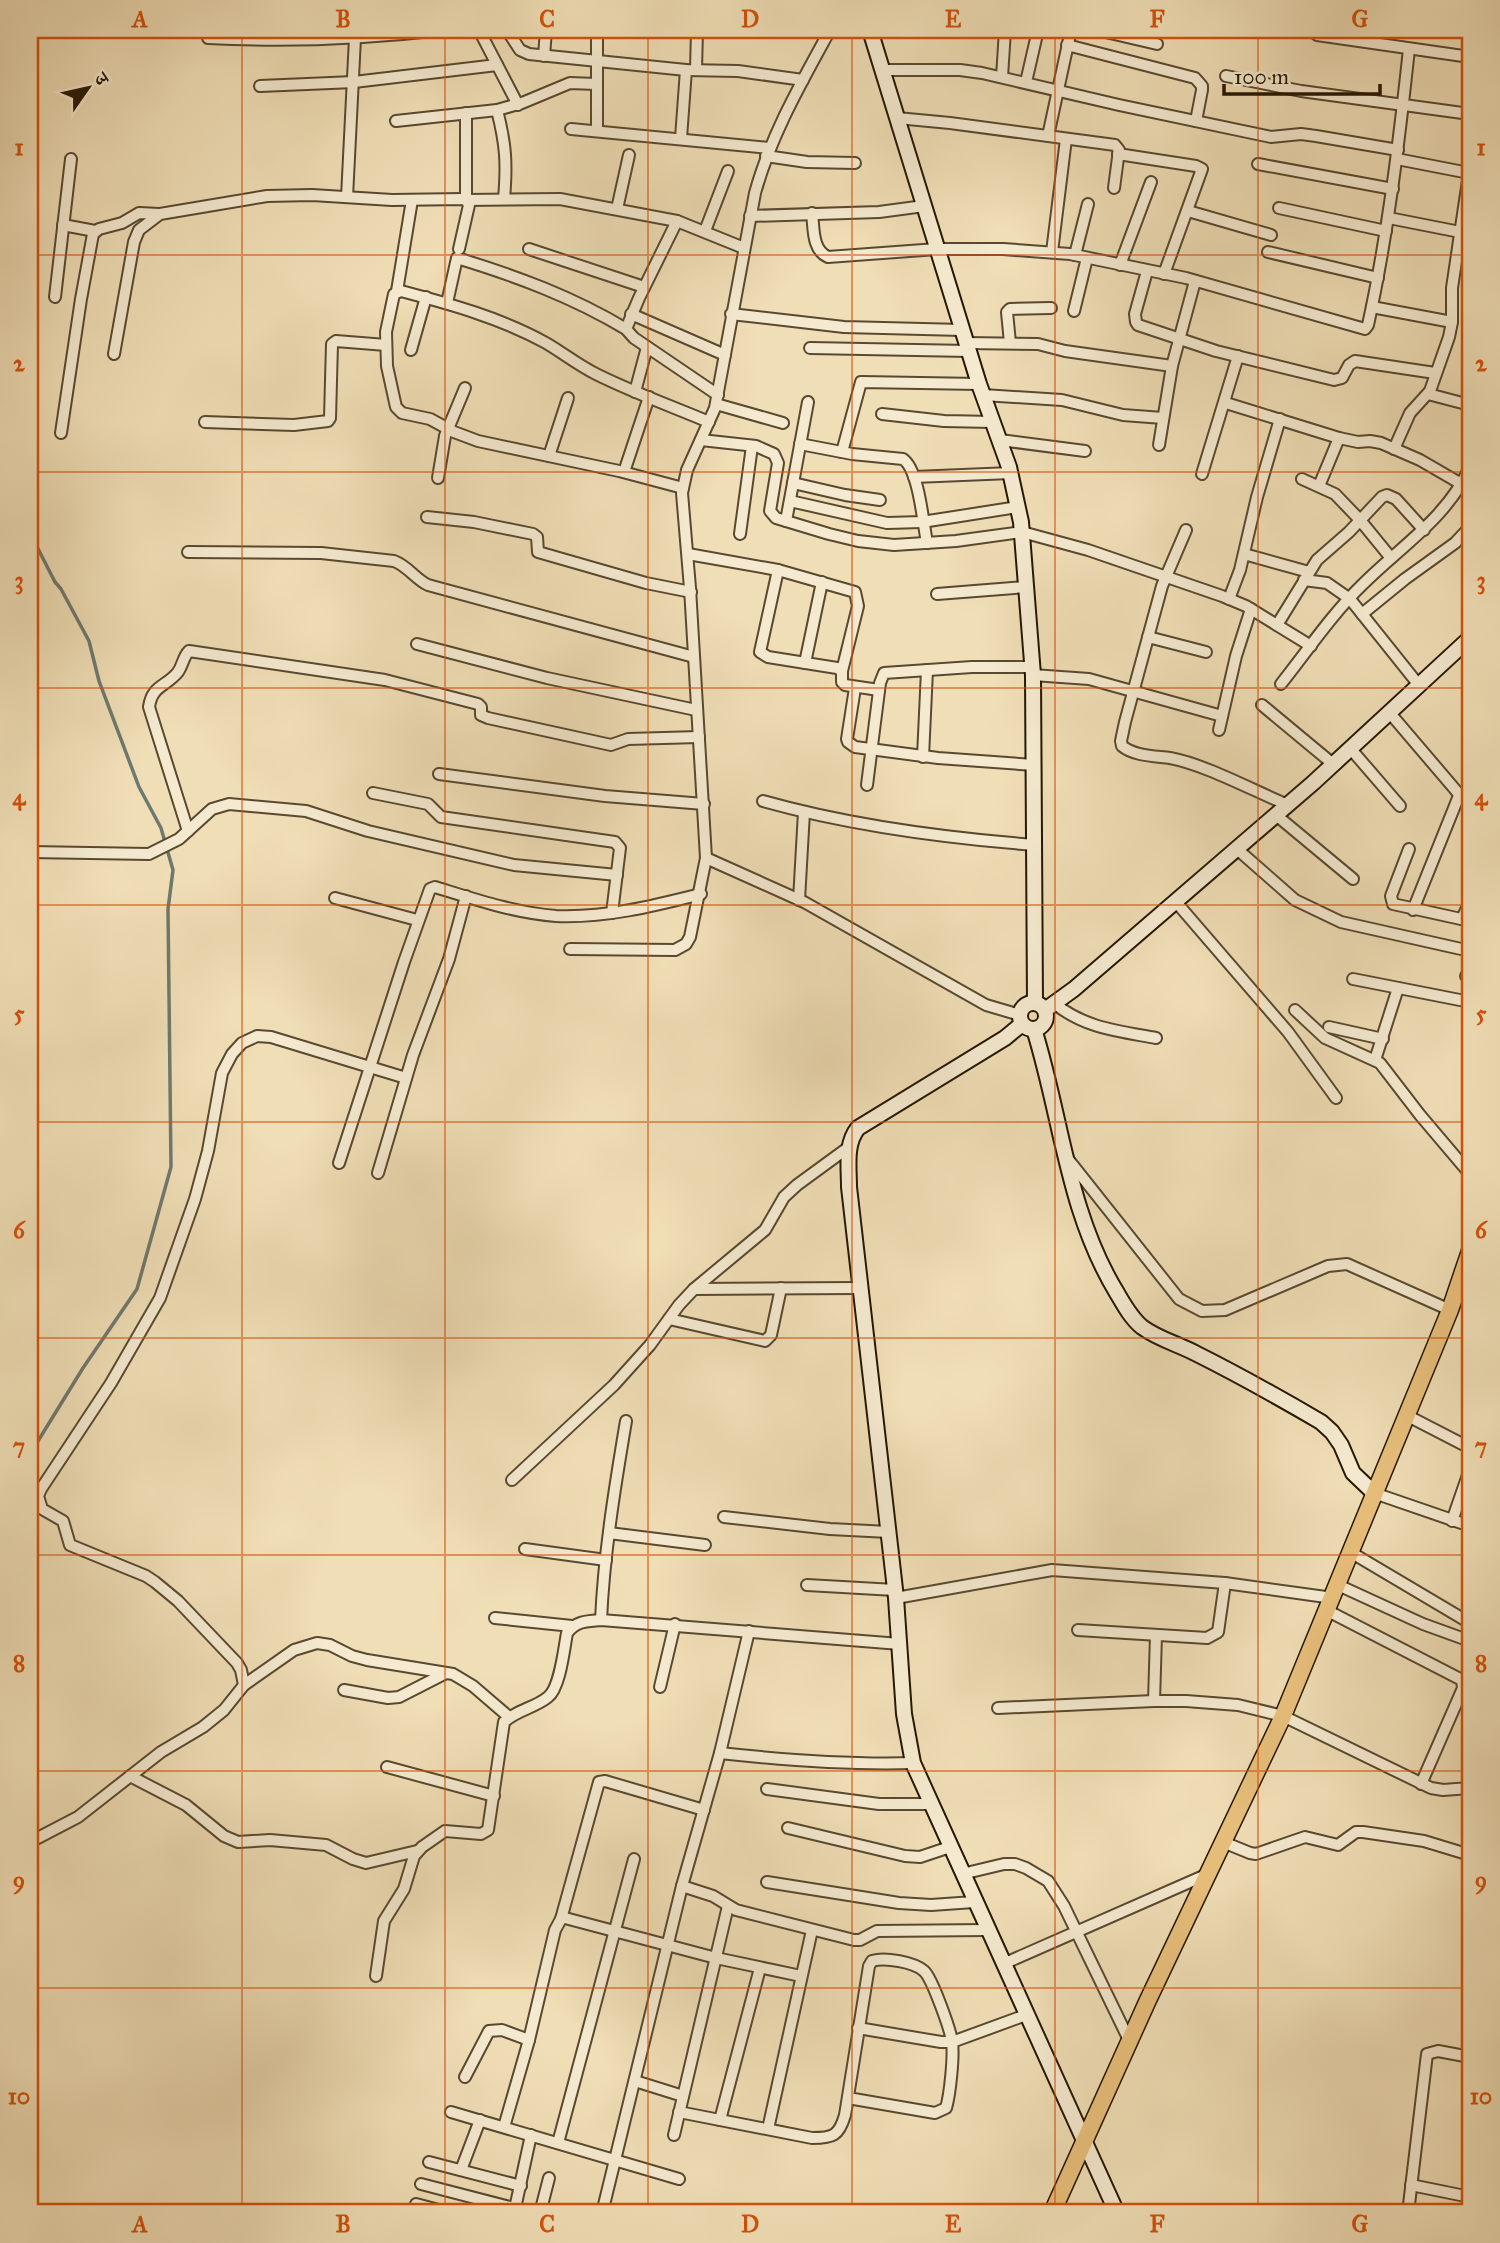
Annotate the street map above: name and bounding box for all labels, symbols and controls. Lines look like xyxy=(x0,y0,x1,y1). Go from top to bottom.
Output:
text: A xyxy=(130,5,148,33)
text: B xyxy=(335,5,351,33)
text: C xyxy=(539,5,555,33)
text: D xyxy=(741,5,759,33)
text: E xyxy=(945,5,962,33)
text: F xyxy=(1149,5,1165,33)
text: G xyxy=(1352,5,1369,33)
north arrow xyxy=(52,52,122,122)
scale bar xyxy=(1224,52,1379,96)
text: 100 m xyxy=(1234,64,1289,90)
text: उ xyxy=(88,67,115,90)
text: 1 xyxy=(14,133,24,161)
text: 1 xyxy=(1476,133,1486,161)
text: 2 xyxy=(13,349,25,377)
text: 2 xyxy=(1475,349,1487,377)
text: 3 xyxy=(14,566,24,595)
text: 3 xyxy=(1476,566,1486,595)
text: 4 xyxy=(13,783,27,811)
text: 4 xyxy=(1475,783,1489,811)
text: 5 xyxy=(14,999,25,1027)
text: 5 xyxy=(1476,999,1487,1027)
text: 6 xyxy=(13,1216,26,1244)
text: 6 xyxy=(1475,1216,1488,1244)
text: 7 xyxy=(13,1432,25,1460)
text: 7 xyxy=(1475,1432,1487,1460)
text: 8 xyxy=(13,1649,25,1677)
text: 8 xyxy=(1475,1649,1487,1677)
text: 9 xyxy=(13,1866,25,1895)
text: 9 xyxy=(1475,1866,1487,1895)
text: 10 xyxy=(8,2082,30,2110)
text: 10 xyxy=(1470,2082,1492,2110)
text: A xyxy=(130,2210,148,2238)
text: B xyxy=(335,2210,351,2238)
text: C xyxy=(539,2210,555,2238)
text: D xyxy=(741,2210,759,2238)
text: E xyxy=(945,2210,962,2238)
text: F xyxy=(1149,2210,1165,2238)
text: G xyxy=(1352,2210,1369,2238)

